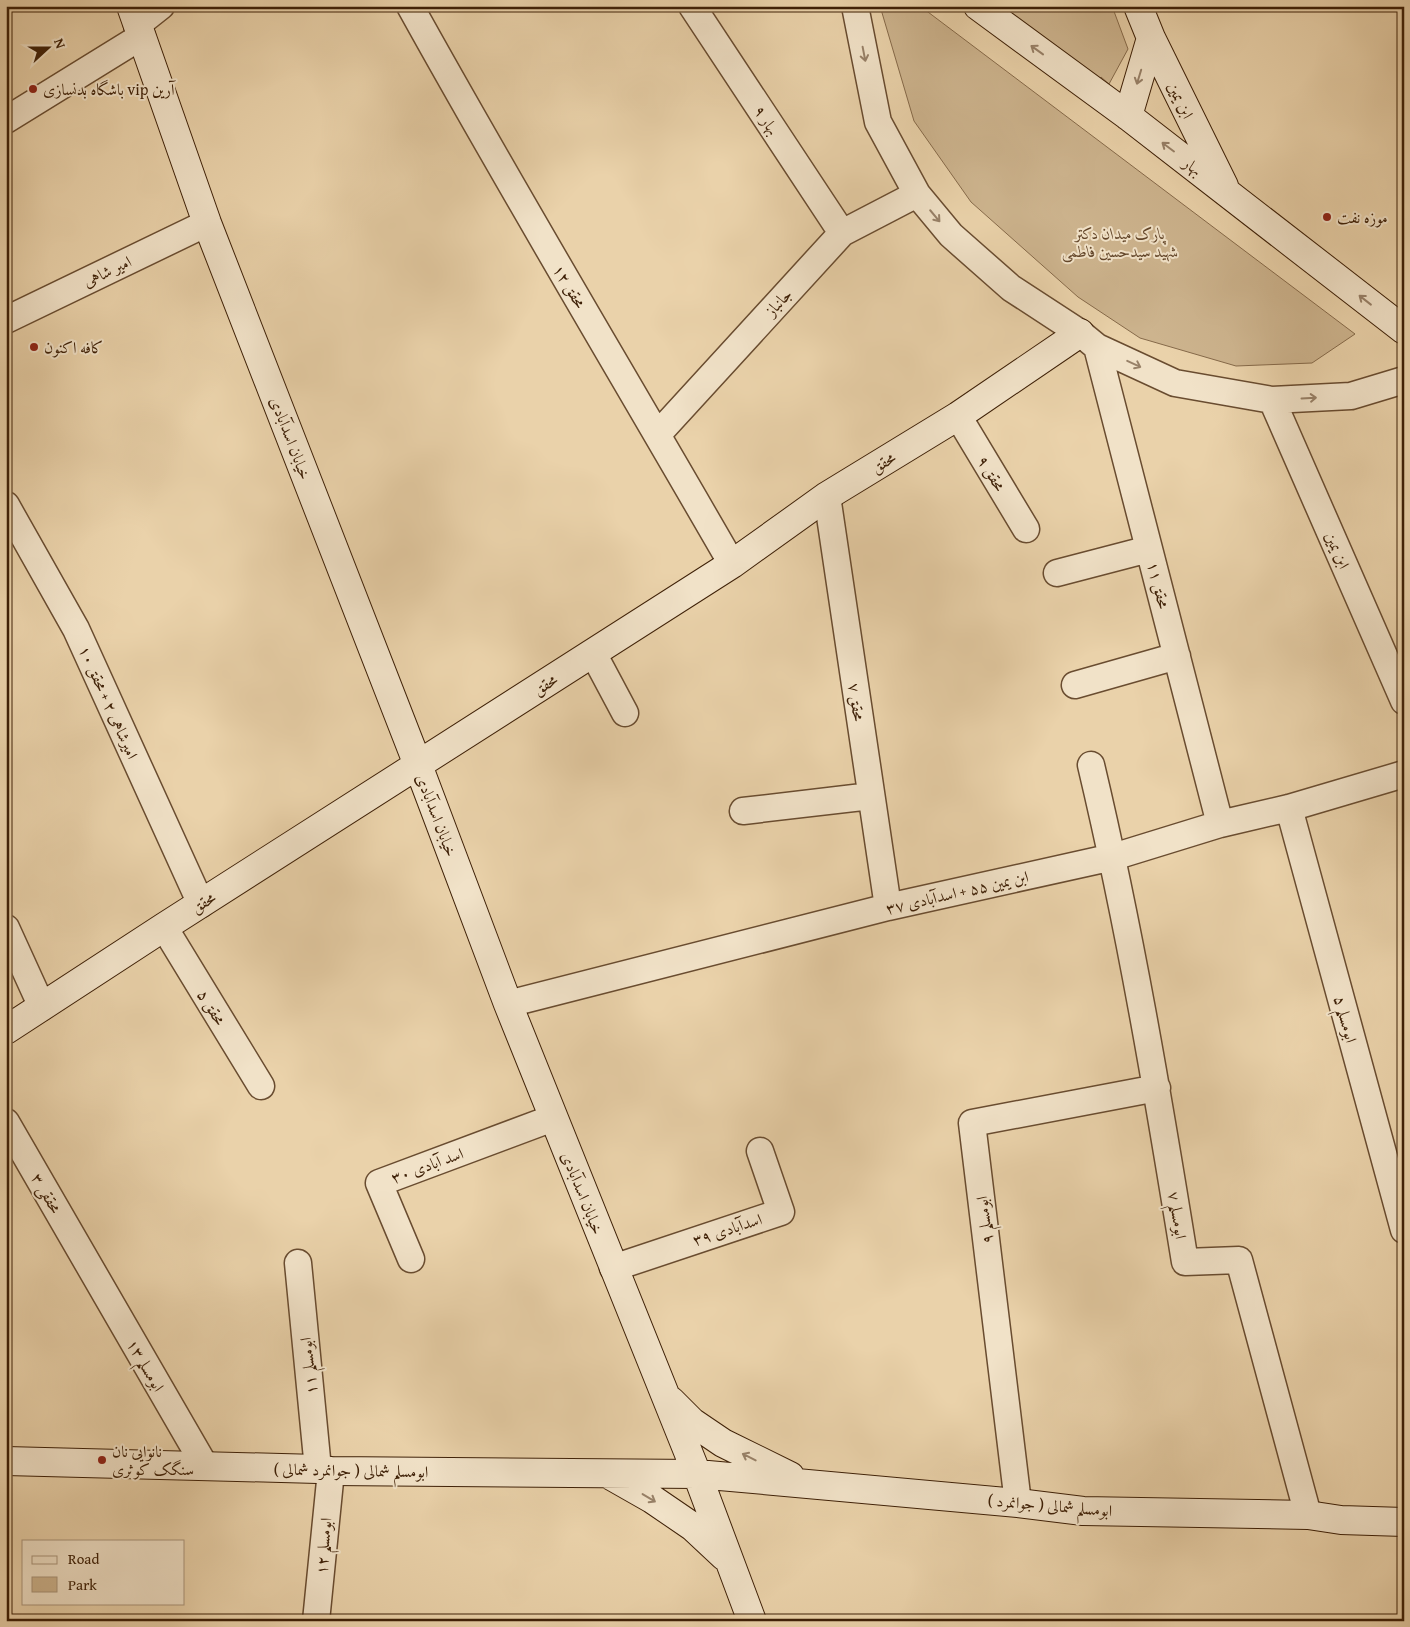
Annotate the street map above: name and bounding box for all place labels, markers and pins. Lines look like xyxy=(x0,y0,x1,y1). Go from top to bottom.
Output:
place label: باشگاه بدنسازی vip آرین xyxy=(43,77,176,101)
marker: باشگاه بدنسازی vip آرین xyxy=(27,83,39,95)
place label: موزه نفت xyxy=(1337,205,1388,229)
marker: موزه نفت xyxy=(1321,211,1333,223)
place label: کافه اکنون xyxy=(44,335,103,359)
marker: کافه اکنون xyxy=(28,341,40,353)
place label: نانوایی نان سنگک کوثری xyxy=(112,1439,194,1481)
marker: نانوایی نان سنگک کوثری xyxy=(96,1454,108,1466)

